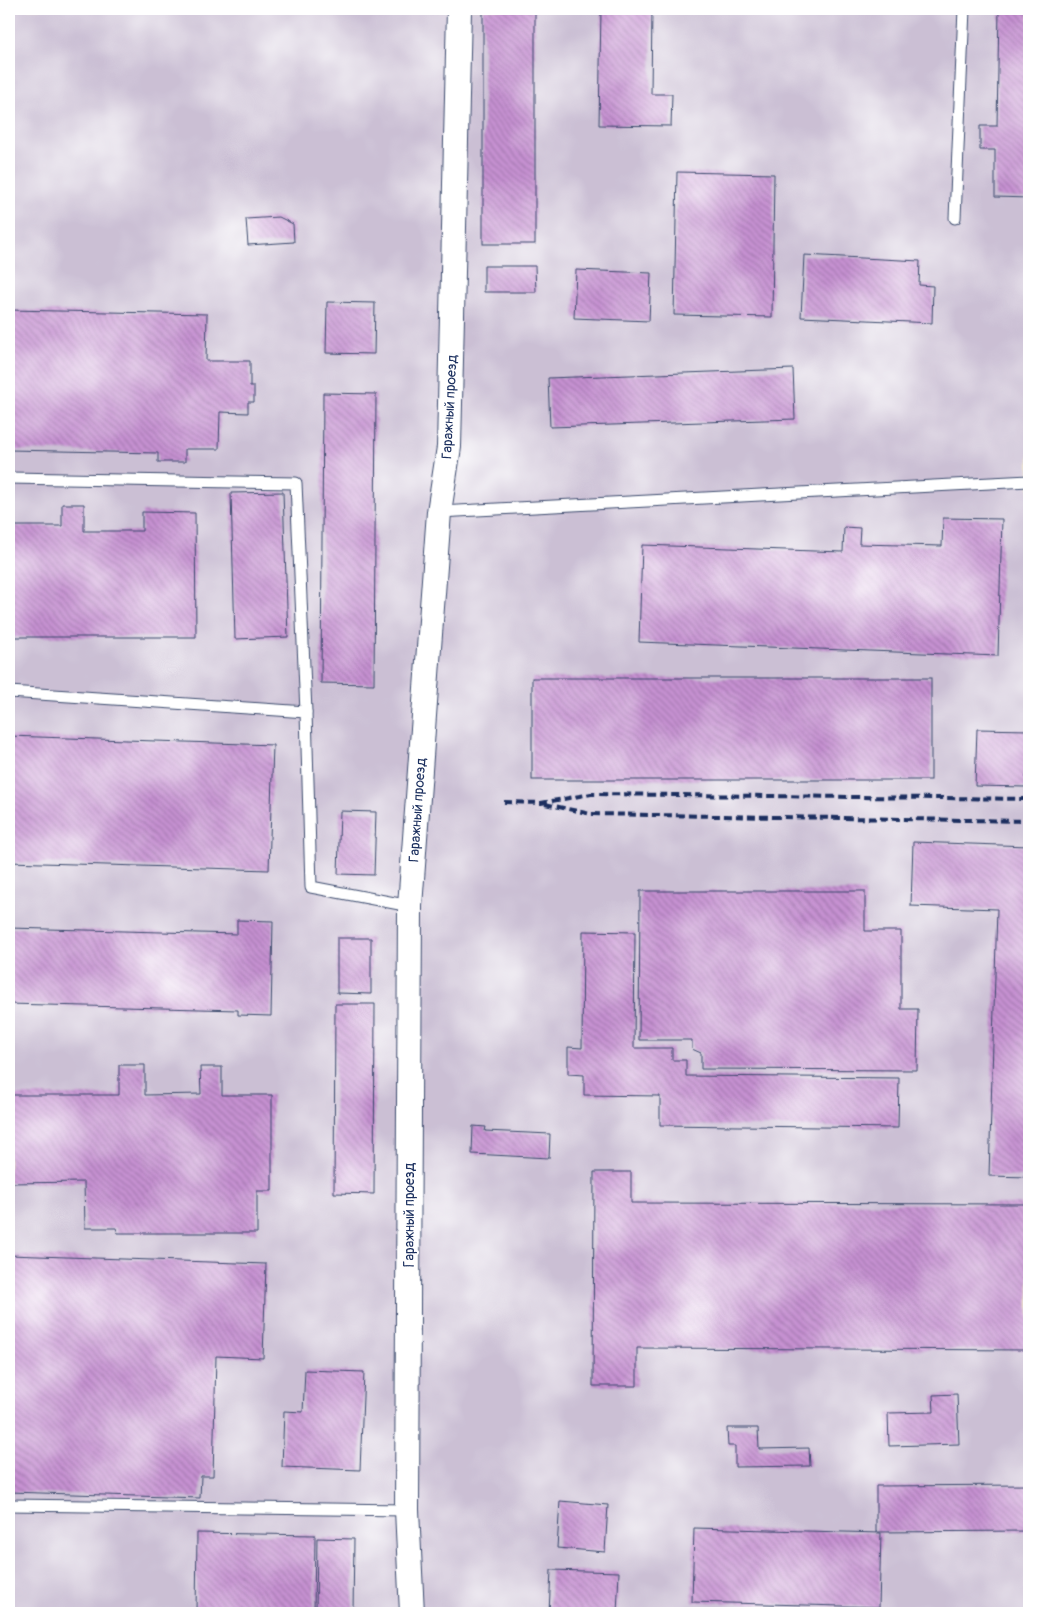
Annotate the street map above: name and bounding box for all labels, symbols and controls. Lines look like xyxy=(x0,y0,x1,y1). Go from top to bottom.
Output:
street label: Гаражный проезд xyxy=(438,354,461,460)
street label: Гаражный проезд xyxy=(405,757,430,863)
street label: Гаражный проезд xyxy=(401,1162,418,1267)

